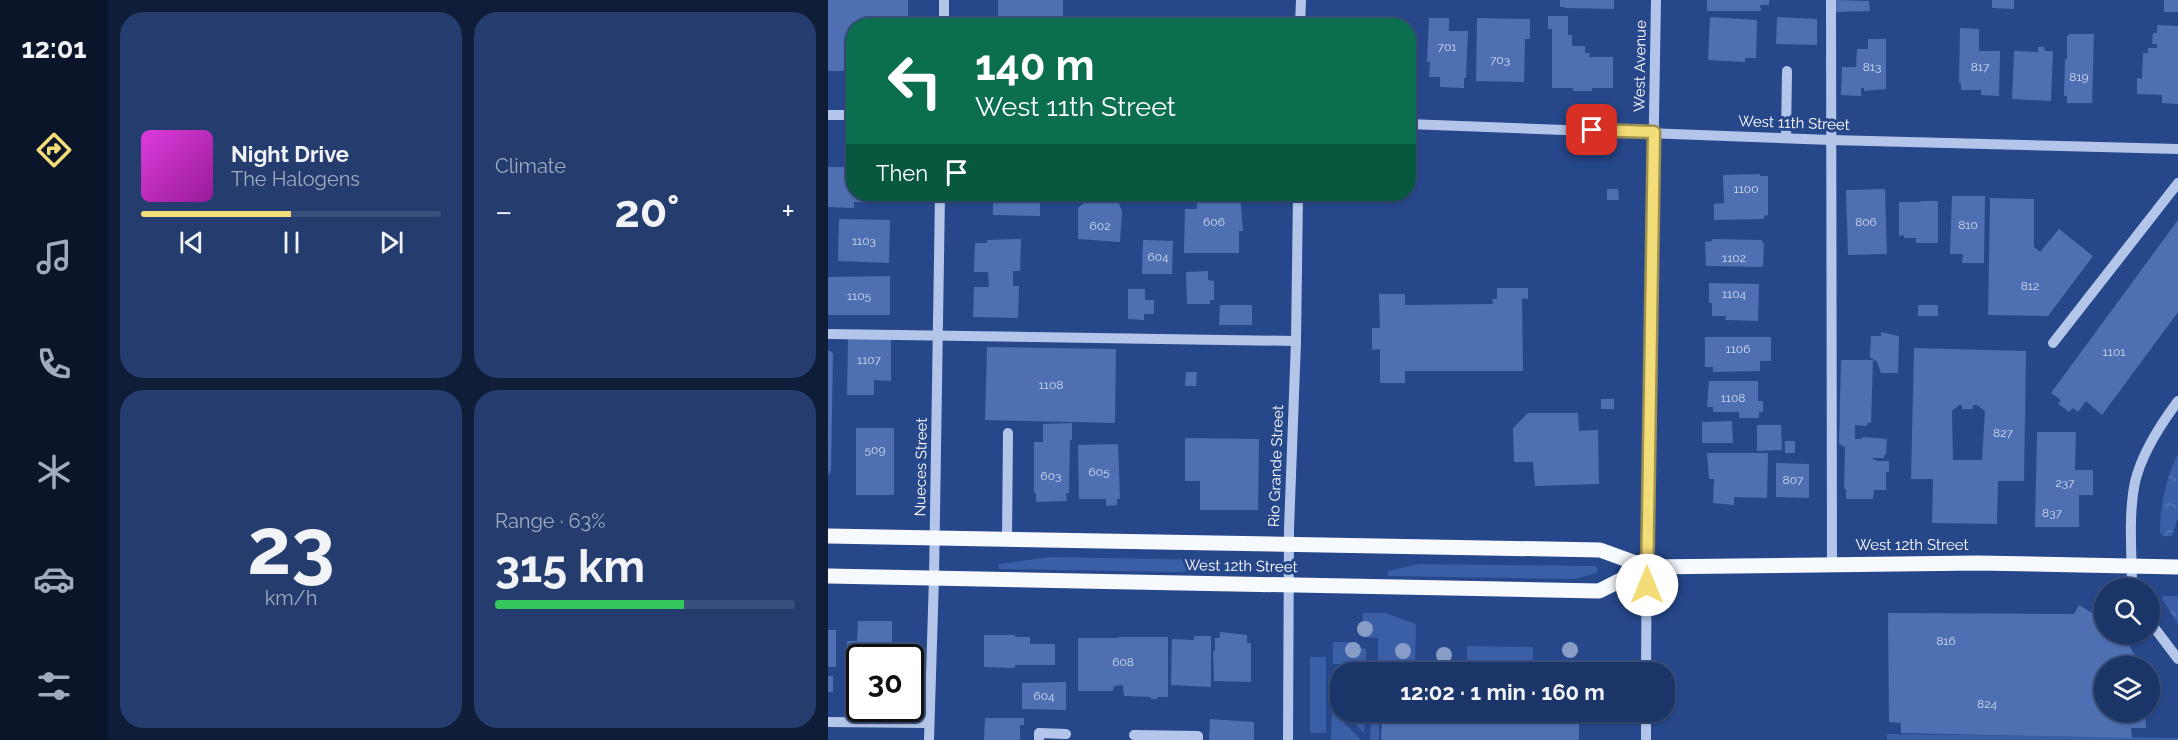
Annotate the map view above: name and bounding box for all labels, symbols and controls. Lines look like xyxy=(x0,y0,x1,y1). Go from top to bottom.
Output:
street label: West Avenue xyxy=(1630,20,1650,112)
text: 12:01 xyxy=(21,33,87,64)
house number: 701 xyxy=(1438,40,1456,54)
text: 140 m xyxy=(975,41,1095,90)
icon: left xyxy=(876,42,954,120)
house number: 703 xyxy=(1490,53,1510,67)
house number: 813 xyxy=(1863,60,1881,74)
house number: 817 xyxy=(1971,60,1990,74)
house number: 819 xyxy=(2069,70,2089,84)
text: West 11th Street xyxy=(975,91,1176,122)
pin xyxy=(1566,104,1617,155)
street label: West 11th Street xyxy=(1738,112,1850,134)
icon: arrive xyxy=(1575,113,1608,146)
icon: directions xyxy=(33,129,75,171)
text: Night Drive xyxy=(231,141,349,167)
text: Climate xyxy=(495,154,566,178)
icon: arrive xyxy=(940,156,973,189)
text: Then xyxy=(876,160,928,186)
text: The Halogens xyxy=(231,167,360,191)
house number: 1100 xyxy=(1734,182,1758,196)
text: 20° xyxy=(614,185,680,238)
text: − xyxy=(495,192,513,231)
text: + xyxy=(781,192,795,231)
house number: 606 xyxy=(1203,215,1225,229)
house number: 806 xyxy=(1855,215,1877,229)
house number: 810 xyxy=(1958,218,1978,232)
house number: 602 xyxy=(1090,219,1110,233)
icon: previous xyxy=(175,226,208,259)
icon: pause xyxy=(275,226,308,259)
icon: next xyxy=(375,226,408,259)
house number: 1103 xyxy=(852,234,876,248)
icon: music xyxy=(33,236,75,278)
house number: 604 xyxy=(1147,250,1169,264)
house number: 1102 xyxy=(1722,251,1746,265)
house number: 812 xyxy=(2021,279,2039,293)
house number: 1104 xyxy=(1722,287,1747,301)
house number: 1105 xyxy=(847,289,872,303)
house number: 1106 xyxy=(1726,342,1750,356)
icon: phone xyxy=(33,343,75,385)
house number: 1101 xyxy=(2103,345,2125,359)
house number: 1107 xyxy=(857,353,882,367)
house number: 1108 xyxy=(1039,378,1063,392)
house number: 1108 xyxy=(1721,391,1745,405)
street label: Rio Grande Street xyxy=(1265,405,1287,527)
street label: Nueces Street xyxy=(911,417,931,517)
house number: 827 xyxy=(1993,426,2013,440)
house number: 509 xyxy=(865,443,885,457)
icon: climate xyxy=(33,451,75,493)
house number: 605 xyxy=(1088,465,1110,479)
house number: 603 xyxy=(1041,469,1062,483)
house number: 807 xyxy=(1783,473,1804,487)
house number: 237 xyxy=(2055,476,2075,490)
text: 23 xyxy=(247,501,335,592)
house number: 837 xyxy=(2042,506,2063,520)
text: Range · 63% xyxy=(495,509,606,533)
street label: West 12th Street xyxy=(1855,536,1969,554)
text: 315 km xyxy=(495,540,645,593)
position arrow xyxy=(1615,553,1679,617)
street label: West 12th Street xyxy=(1184,556,1298,576)
icon: car xyxy=(33,558,75,600)
map controls xyxy=(2094,578,2160,722)
button: search xyxy=(2094,578,2160,644)
text: km/h xyxy=(265,586,317,610)
house number: 816 xyxy=(1936,634,1956,648)
speed limit sign: 30 xyxy=(846,644,924,722)
house number: 608 xyxy=(1112,655,1134,669)
button: layers xyxy=(2094,656,2160,722)
icon: filters xyxy=(33,665,75,707)
text: 12:02 · 1 min · 160 m xyxy=(1400,679,1605,705)
house number: 604 xyxy=(1033,689,1055,703)
house number: 824 xyxy=(1977,697,1997,711)

